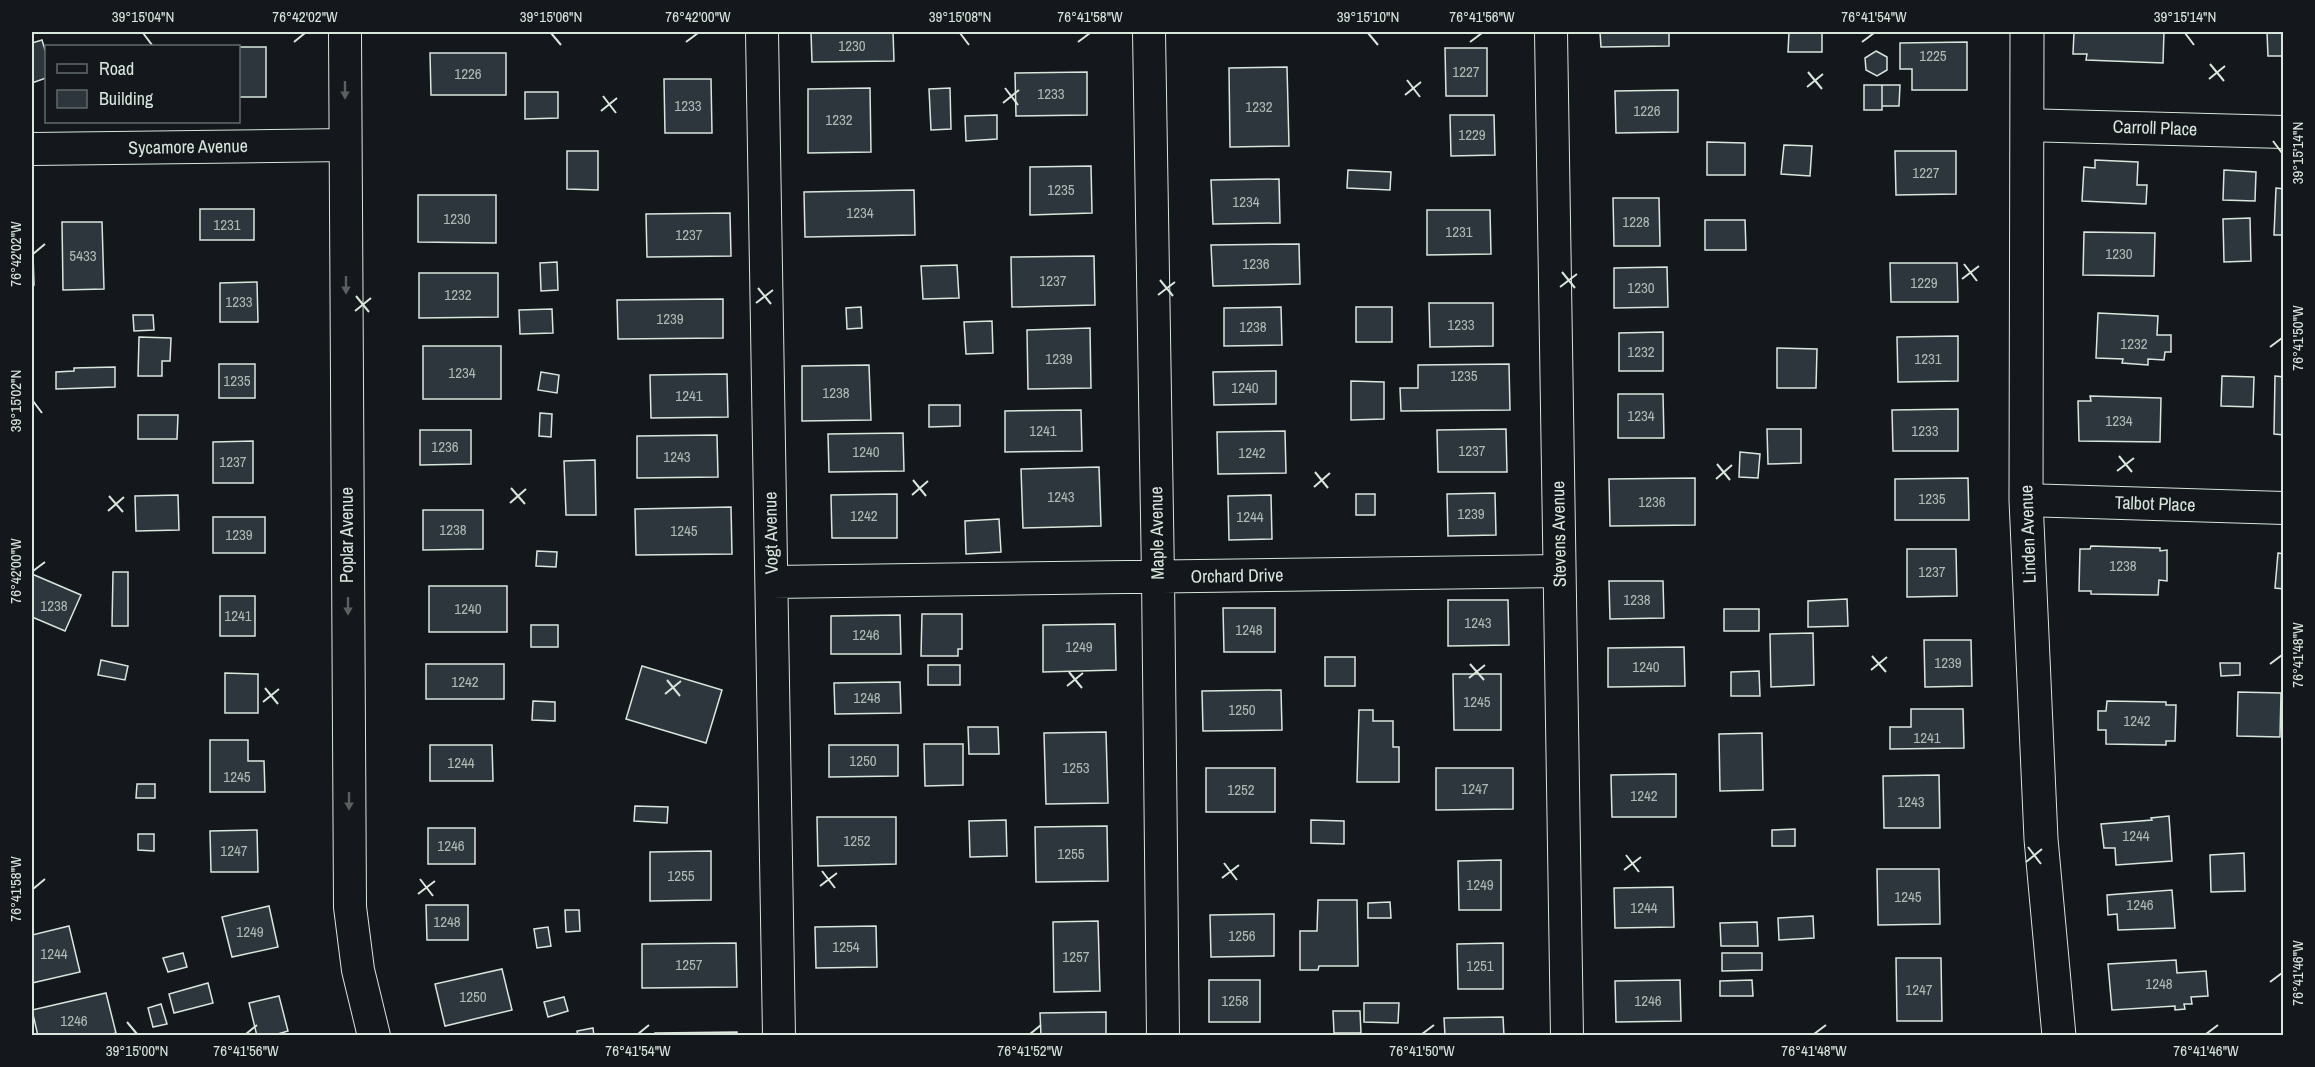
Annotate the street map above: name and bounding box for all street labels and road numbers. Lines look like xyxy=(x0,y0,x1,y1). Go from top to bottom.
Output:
street label: Carroll Place xyxy=(2112,114,2198,141)
street label: Sycamore Avenue xyxy=(128,133,248,160)
street label: Stevens Avenue xyxy=(1545,481,1572,587)
street label: Linden Avenue xyxy=(2013,484,2042,584)
street label: Maple Avenue xyxy=(1143,486,1170,580)
street label: Poplar Avenue xyxy=(334,487,359,583)
street label: Talbot Place xyxy=(2114,490,2196,517)
street label: Vogt Avenue xyxy=(757,491,784,575)
street label: Orchard Drive xyxy=(1190,562,1284,589)

